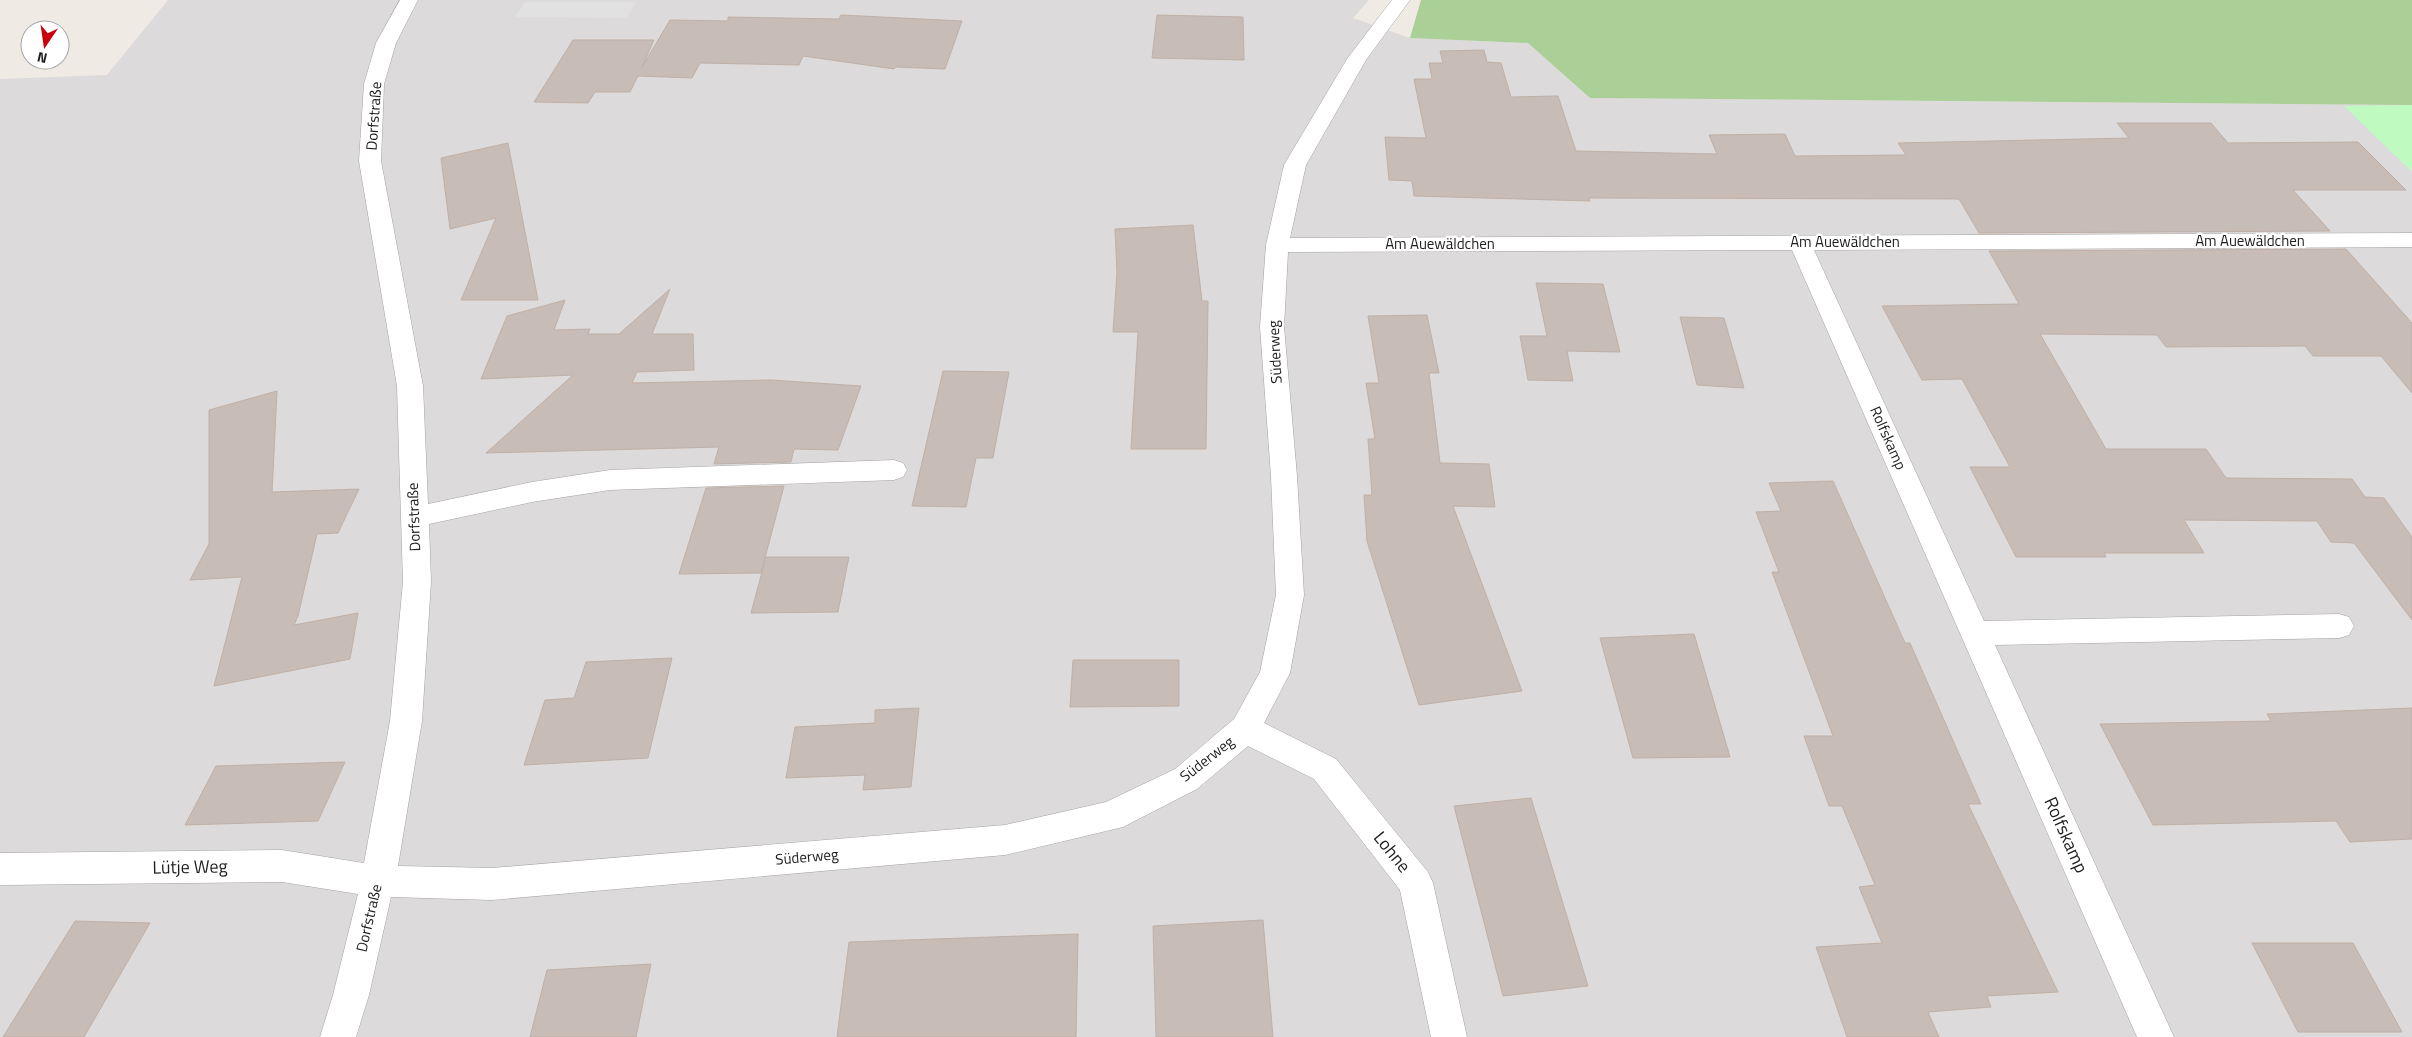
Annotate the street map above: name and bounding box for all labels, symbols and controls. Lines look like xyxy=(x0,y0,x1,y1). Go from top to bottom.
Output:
north arrow xyxy=(20,20,70,70)
text: N xyxy=(35,47,49,69)
street label: Dorfstraße xyxy=(360,81,387,151)
street label: Am Auewäldchen xyxy=(2195,229,2305,252)
street label: Am Auewäldchen xyxy=(1790,230,1900,253)
street label: Am Auewäldchen xyxy=(1385,232,1495,255)
street label: Süderweg xyxy=(1261,319,1288,384)
street label: Rolfskamp xyxy=(1864,402,1913,473)
street label: Dorfstraße xyxy=(401,482,426,552)
street label: Süderweg xyxy=(1175,730,1239,787)
street label: Rolfskamp xyxy=(2038,792,2095,877)
street label: Lohne xyxy=(1367,825,1418,878)
street label: Süderweg xyxy=(774,842,840,871)
street label: Lütje Weg xyxy=(152,852,228,881)
street label: Dorfstraße xyxy=(350,882,387,954)

